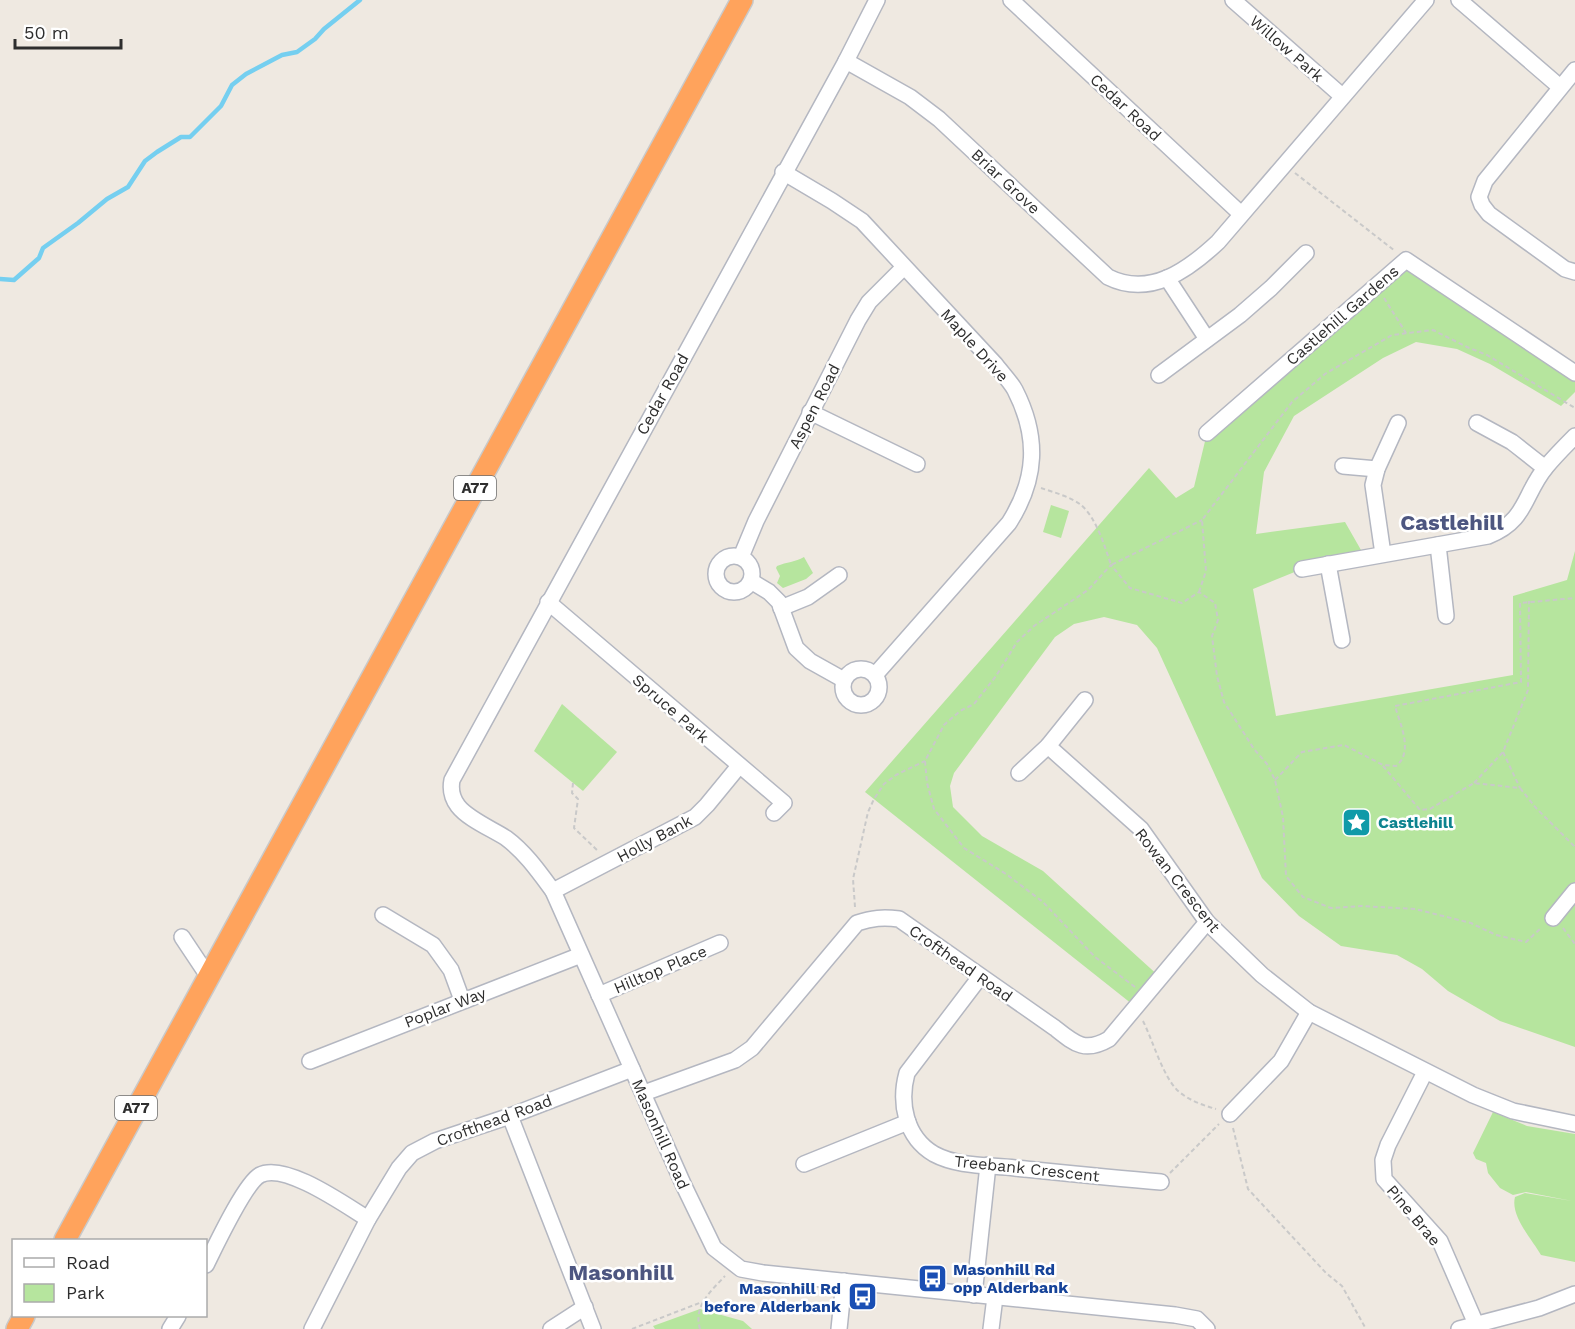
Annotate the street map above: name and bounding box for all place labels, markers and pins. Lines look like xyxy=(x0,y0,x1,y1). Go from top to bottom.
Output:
place icon: Castlehill xyxy=(1341,806,1373,838)
place label: Castlehill xyxy=(1378,813,1454,832)
place label: Masonhill Rd opp Alderbank xyxy=(953,1260,1068,1297)
bus stop icon: Masonhill Rd opp Alderbank xyxy=(916,1262,948,1294)
place label: Masonhill Rd before Alderbank xyxy=(704,1279,841,1316)
bus stop icon: Masonhill Rd before Alderbank xyxy=(846,1281,878,1313)

